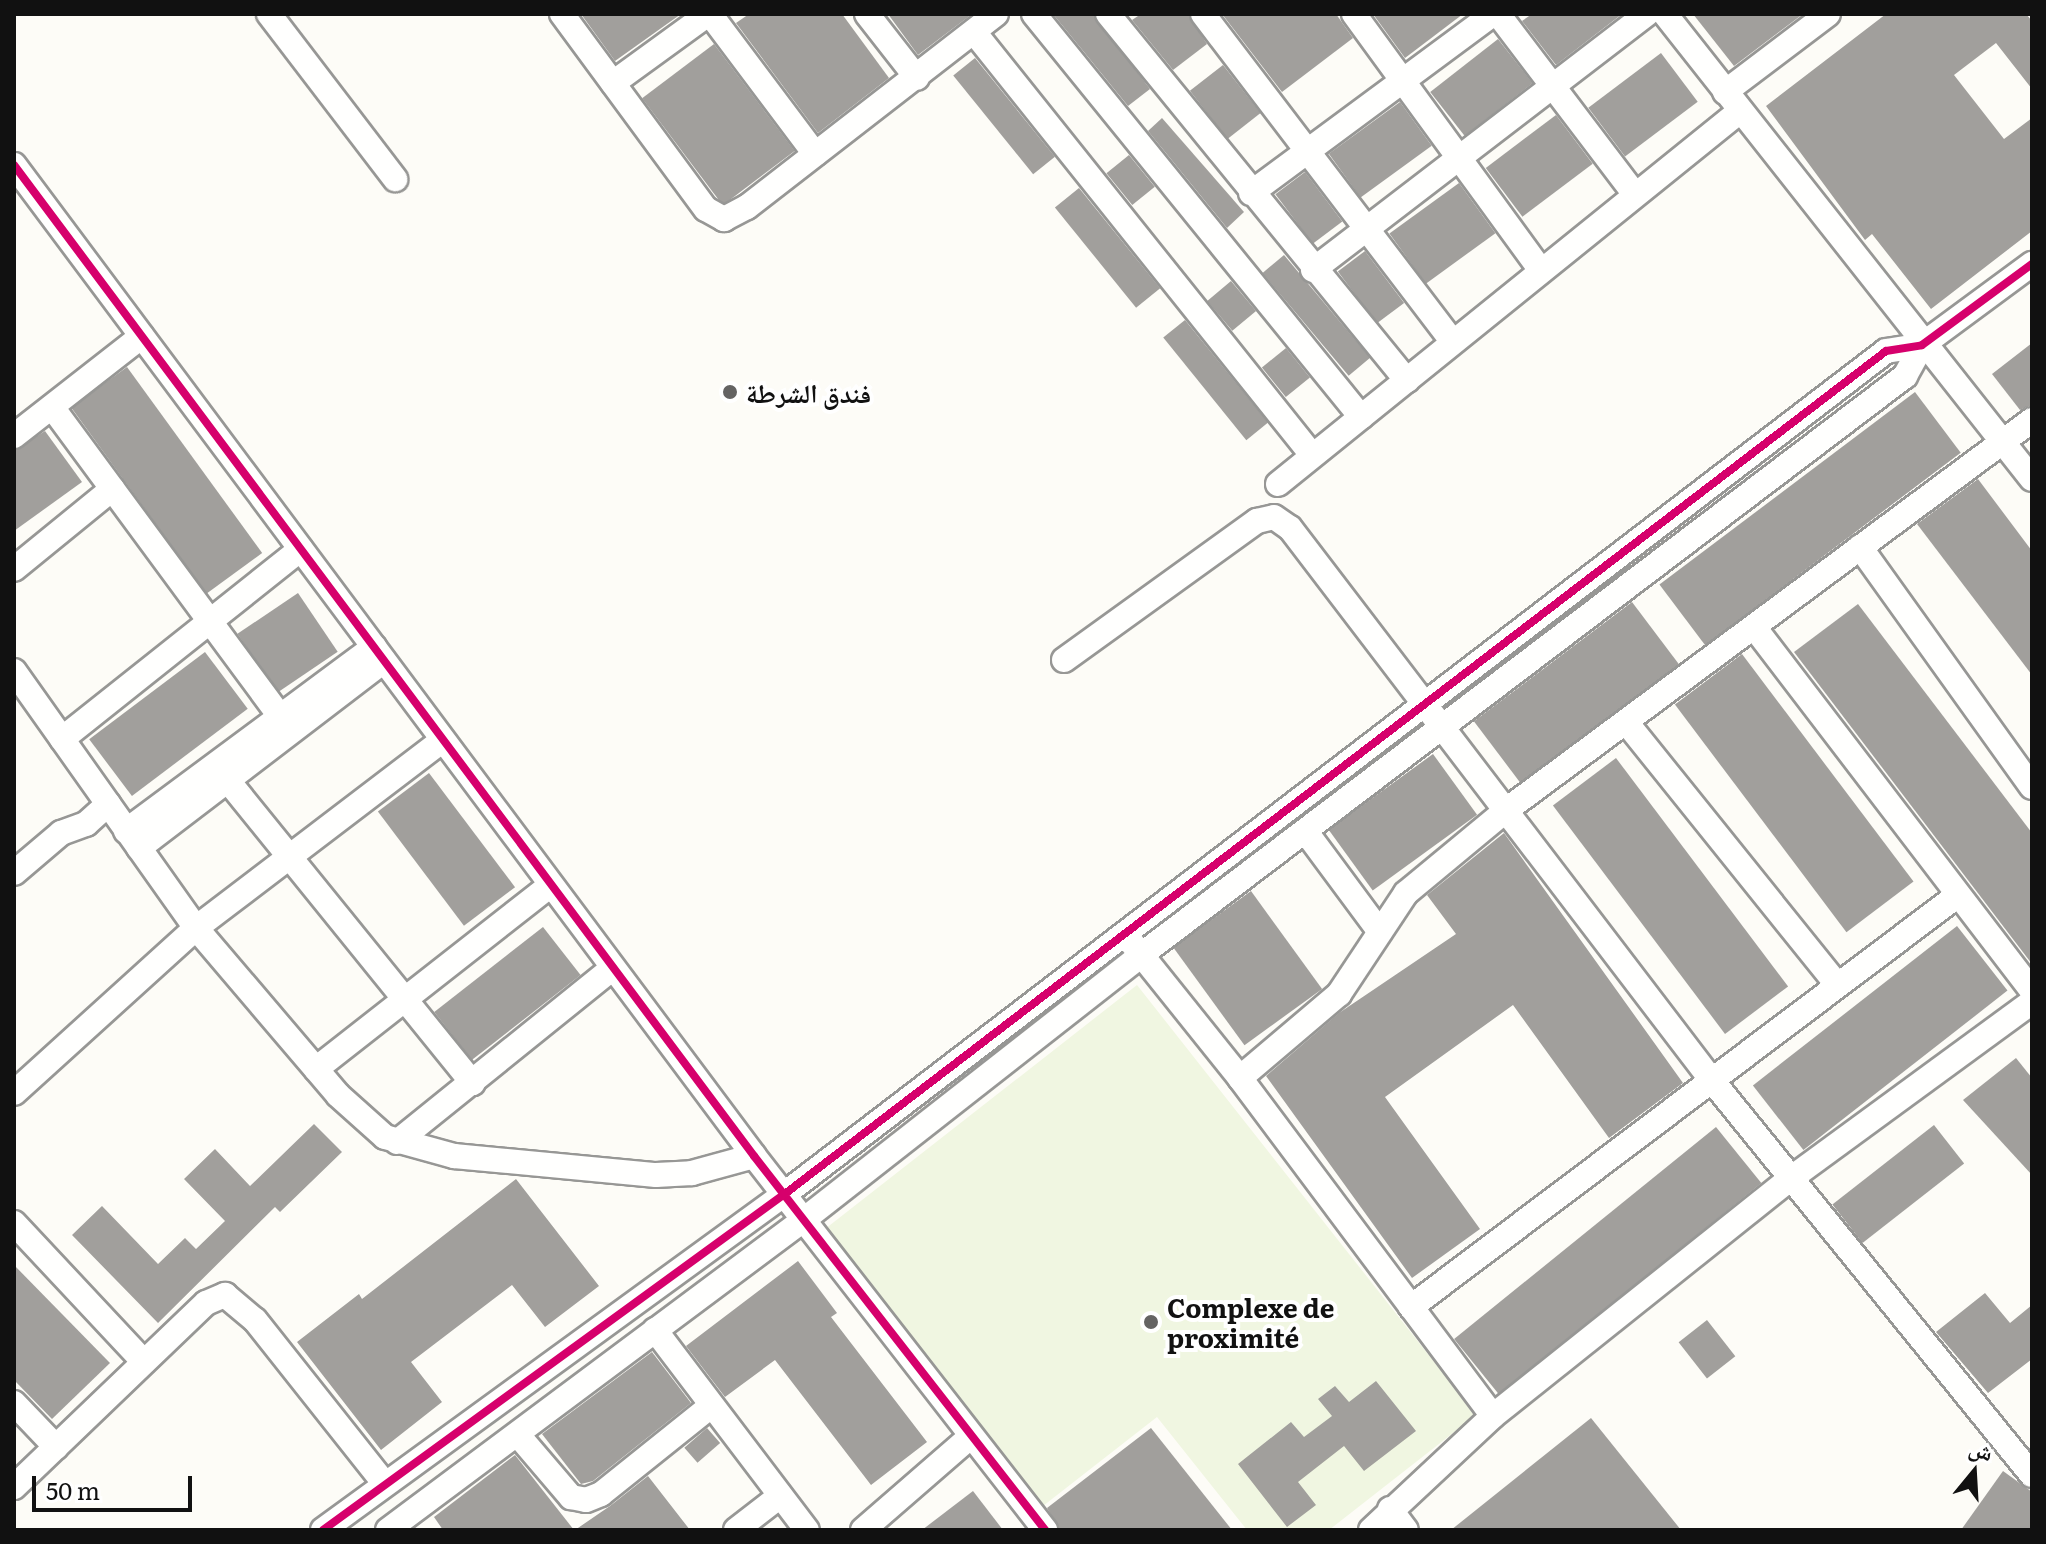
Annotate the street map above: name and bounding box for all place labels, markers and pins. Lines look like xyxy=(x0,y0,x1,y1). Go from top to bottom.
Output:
place label: فندق الشرطة xyxy=(746,376,871,408)
marker: فندق الشرطة xyxy=(721,383,739,401)
place label: Complexe de proximité xyxy=(1167,1291,1335,1352)
marker: Complexe de proximité xyxy=(1142,1313,1160,1331)

